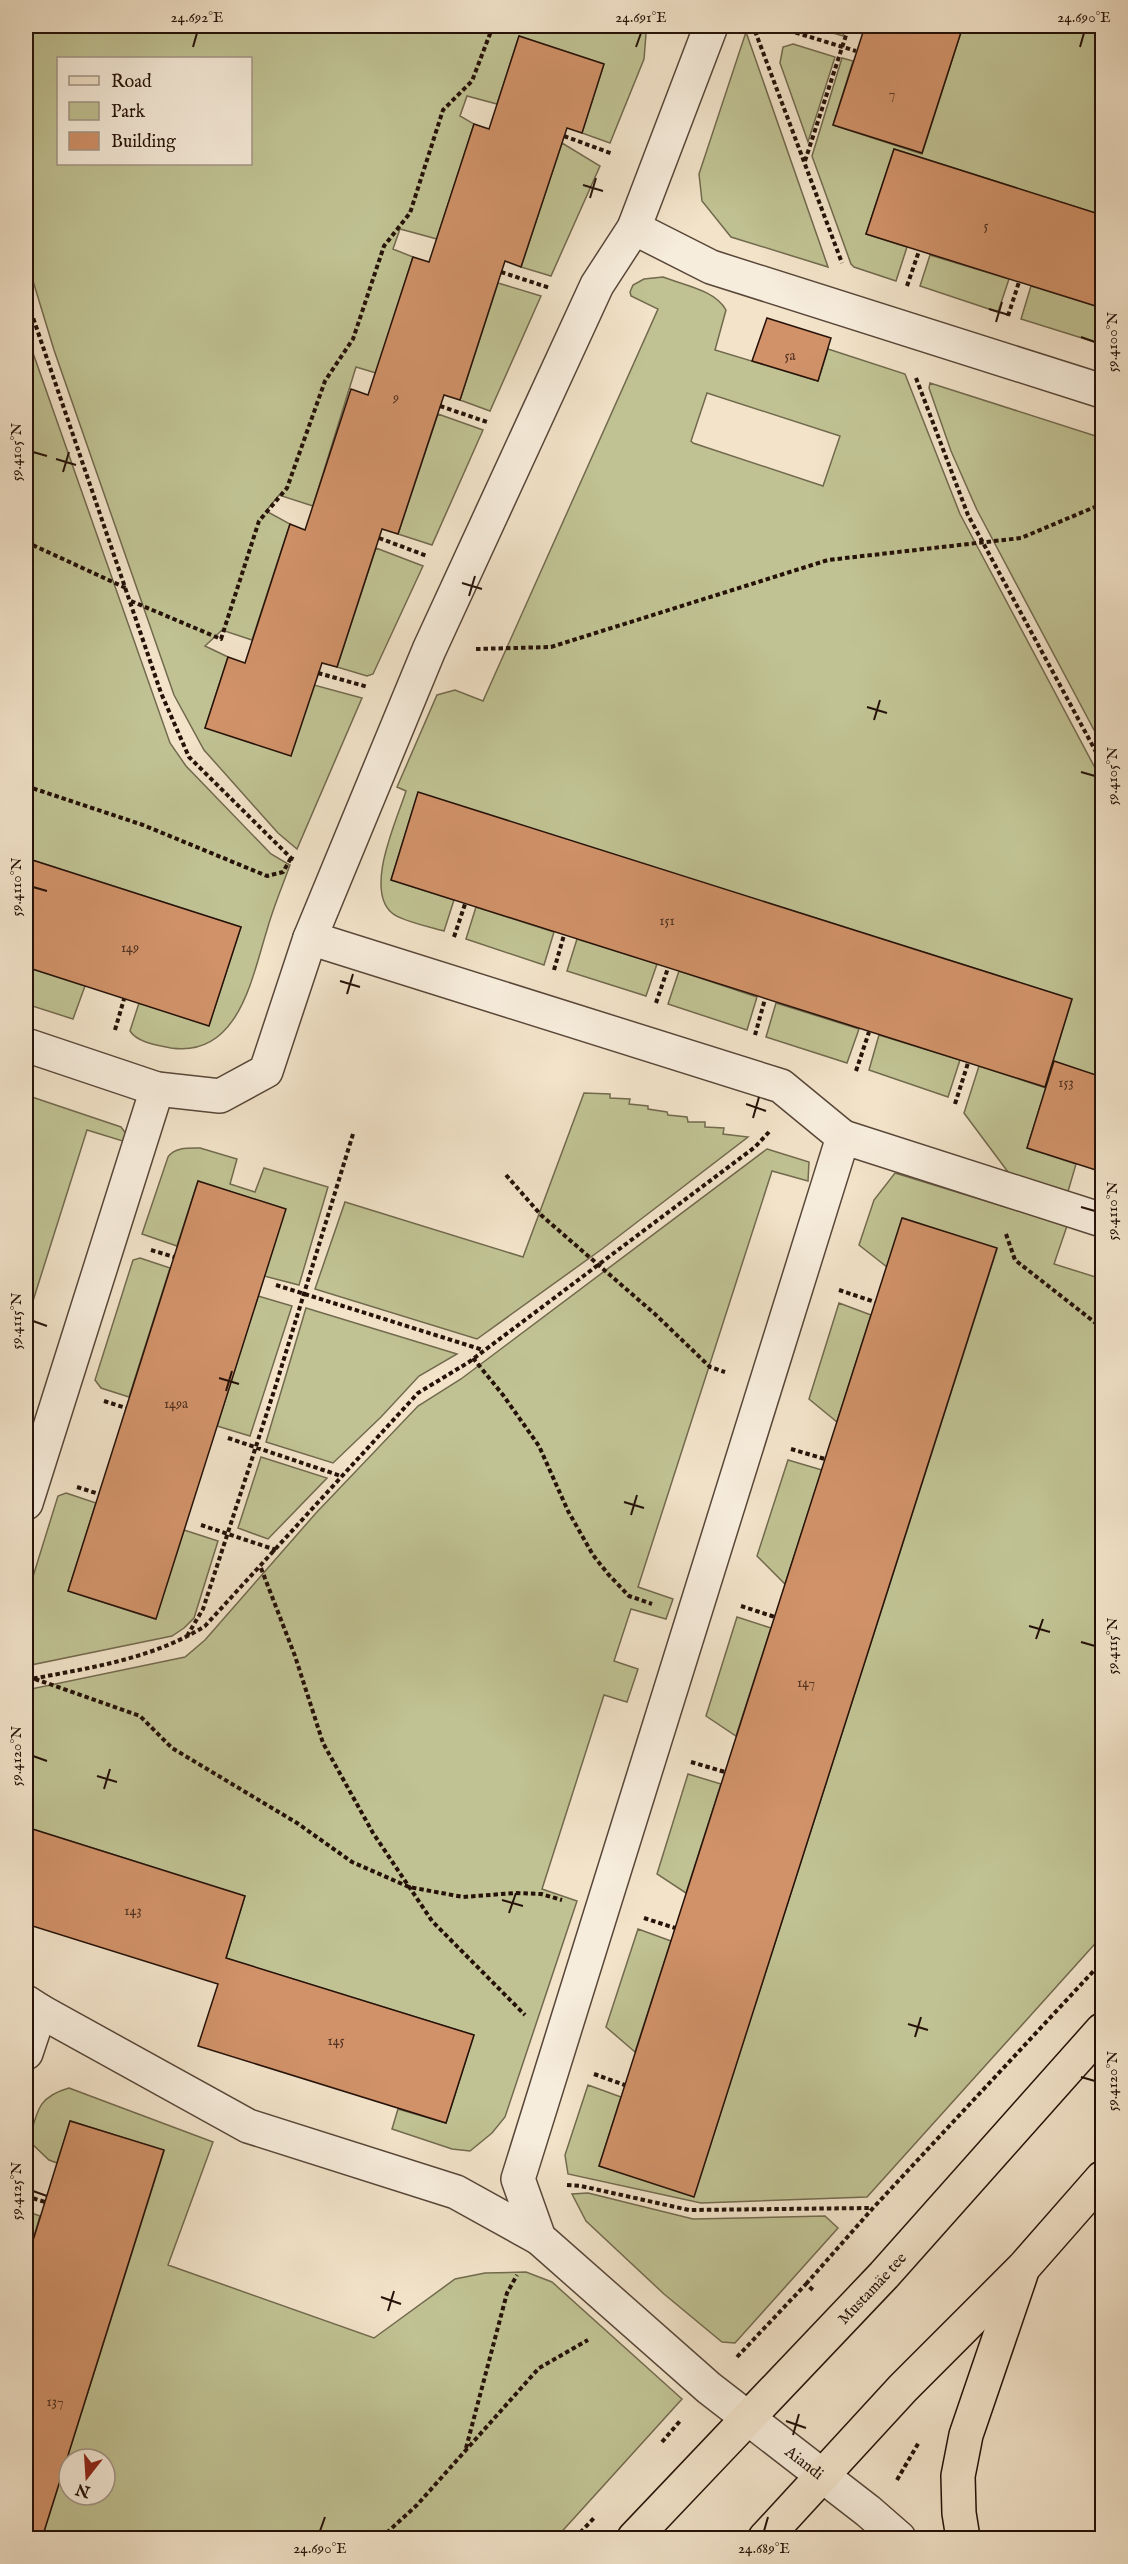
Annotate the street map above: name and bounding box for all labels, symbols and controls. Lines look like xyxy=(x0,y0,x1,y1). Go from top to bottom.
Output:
text: 24.692°E xyxy=(170,8,224,27)
text: 24.691°E xyxy=(615,8,667,27)
text: 24.690°E xyxy=(1057,8,1111,27)
legend xyxy=(57,57,252,165)
text: Road xyxy=(111,71,152,94)
house number: 7 xyxy=(889,85,895,103)
text: Park xyxy=(111,101,146,124)
text: Building xyxy=(111,131,176,154)
house number: 5 xyxy=(983,217,989,235)
text: 59.4100°N xyxy=(1103,312,1122,372)
house number: 5a xyxy=(784,347,797,365)
house number: 9 xyxy=(392,389,399,407)
text: 59.4105°N xyxy=(7,423,26,481)
text: 59.4105°N xyxy=(1103,747,1122,805)
text: 59.4110°N xyxy=(7,858,26,916)
house number: 151 xyxy=(659,912,675,930)
house number: 149 xyxy=(121,939,139,957)
house number: 153 xyxy=(1058,1074,1074,1092)
text: 59.4110°N xyxy=(1103,1182,1122,1240)
text: 59.4115°N xyxy=(7,1292,26,1350)
house number: 149a xyxy=(164,1395,189,1413)
text: 59.4115°N xyxy=(1103,1617,1122,1675)
house number: 147 xyxy=(797,1674,815,1692)
text: 59.4120°N xyxy=(7,1726,26,1786)
house number: 143 xyxy=(124,1902,142,1920)
house number: 145 xyxy=(327,2032,345,2050)
text: 59.4120°N xyxy=(1103,2051,1122,2111)
text: 59.4125°N xyxy=(7,2162,26,2220)
street label: Mustamäe tee xyxy=(834,2249,912,2329)
house number: 137 xyxy=(47,2393,64,2411)
street label: Aiandi xyxy=(780,2442,827,2485)
north arrow xyxy=(57,2447,117,2507)
text: N xyxy=(74,2478,94,2501)
text: 24.690°E xyxy=(293,2539,347,2558)
text: 24.689°E xyxy=(738,2539,790,2558)

